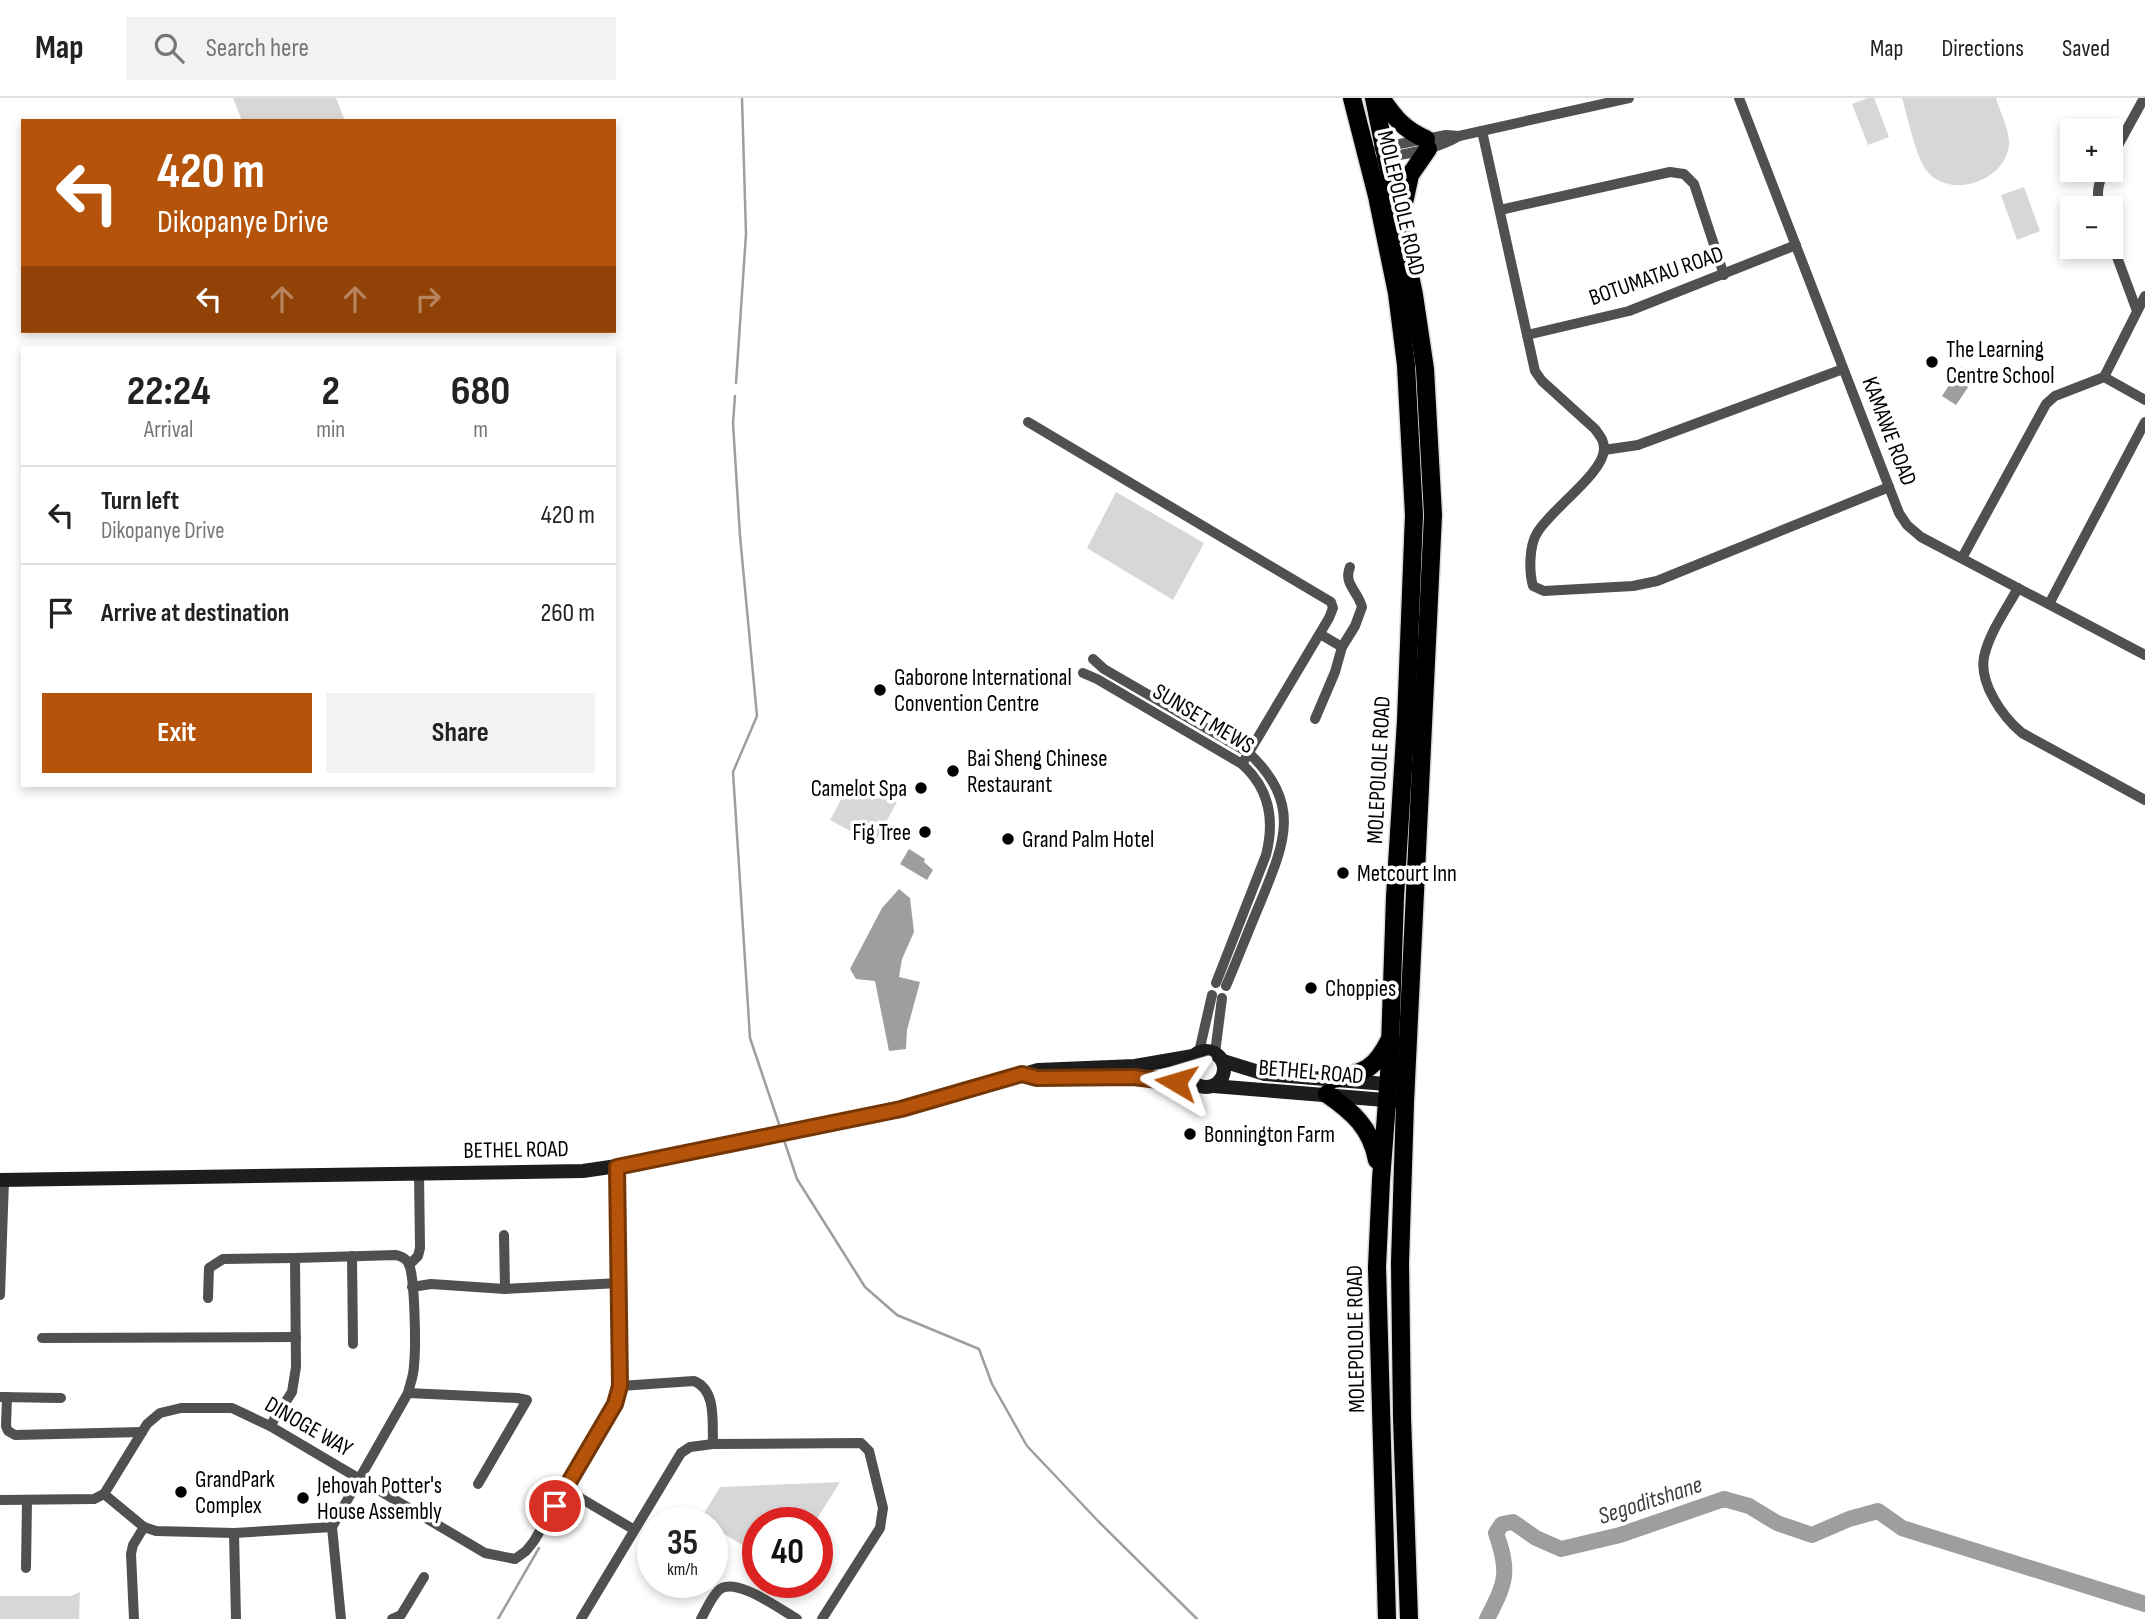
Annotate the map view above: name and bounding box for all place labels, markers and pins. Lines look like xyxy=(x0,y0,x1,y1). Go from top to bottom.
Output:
place label: The Learning Centre School xyxy=(1946,336,2055,390)
marker: The Learning Centre School xyxy=(1924,354,1940,370)
place label: Gaborone International Convention Centre xyxy=(894,664,1072,718)
marker: Gaborone International Convention Centre xyxy=(872,682,888,698)
place label: Bai Sheng Chinese Restaurant xyxy=(967,745,1108,799)
marker: Bai Sheng Chinese Restaurant xyxy=(945,763,961,779)
place label: Camelot Spa xyxy=(811,775,907,803)
marker: Camelot Spa xyxy=(913,780,929,796)
place label: Fig Tree xyxy=(852,819,911,847)
marker: Fig Tree xyxy=(917,824,933,840)
place label: Grand Palm Hotel xyxy=(1022,826,1154,854)
marker: Grand Palm Hotel xyxy=(1000,831,1016,847)
place label: Metcourt Inn xyxy=(1357,860,1457,888)
marker: Metcourt Inn xyxy=(1335,865,1351,881)
place label: Choppies xyxy=(1325,975,1396,1003)
marker: Choppies xyxy=(1303,980,1319,996)
place label: Bonnington Farm xyxy=(1204,1121,1335,1149)
marker: Bonnington Farm xyxy=(1182,1126,1198,1142)
place label: GrandPark Complex xyxy=(195,1466,275,1520)
place label: Jehovah Potter's House Assembly xyxy=(316,1472,442,1526)
pin xyxy=(525,1476,585,1536)
marker: GrandPark Complex xyxy=(173,1484,189,1500)
marker: Jehovah Potter's House Assembly xyxy=(295,1490,311,1506)

